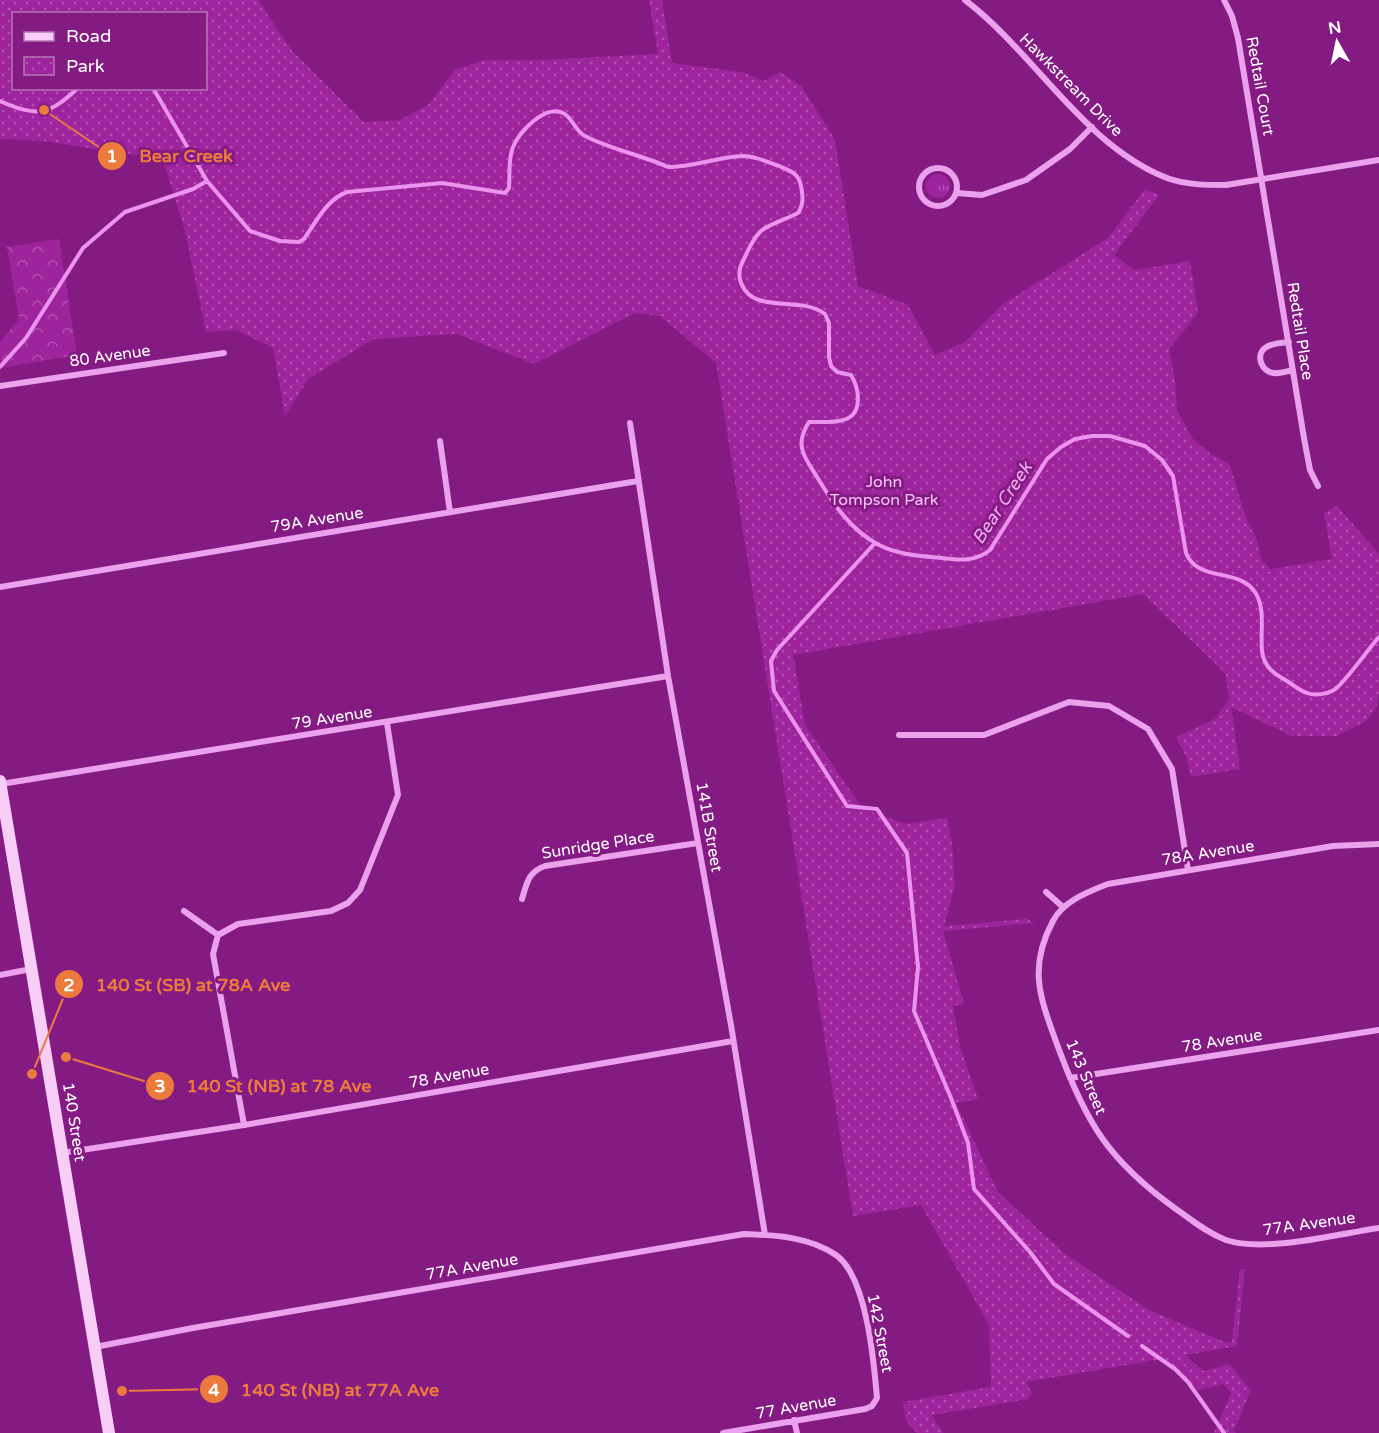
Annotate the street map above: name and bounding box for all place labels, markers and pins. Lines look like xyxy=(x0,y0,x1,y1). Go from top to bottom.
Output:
callout: Bear Creek xyxy=(97,138,244,174)
callout: 140 St (SB) at 78A Ave xyxy=(54,966,303,1002)
callout: 140 St (NB) at 78 Ave xyxy=(145,1068,384,1104)
callout: 140 St (NB) at 77A Ave xyxy=(199,1371,451,1407)

